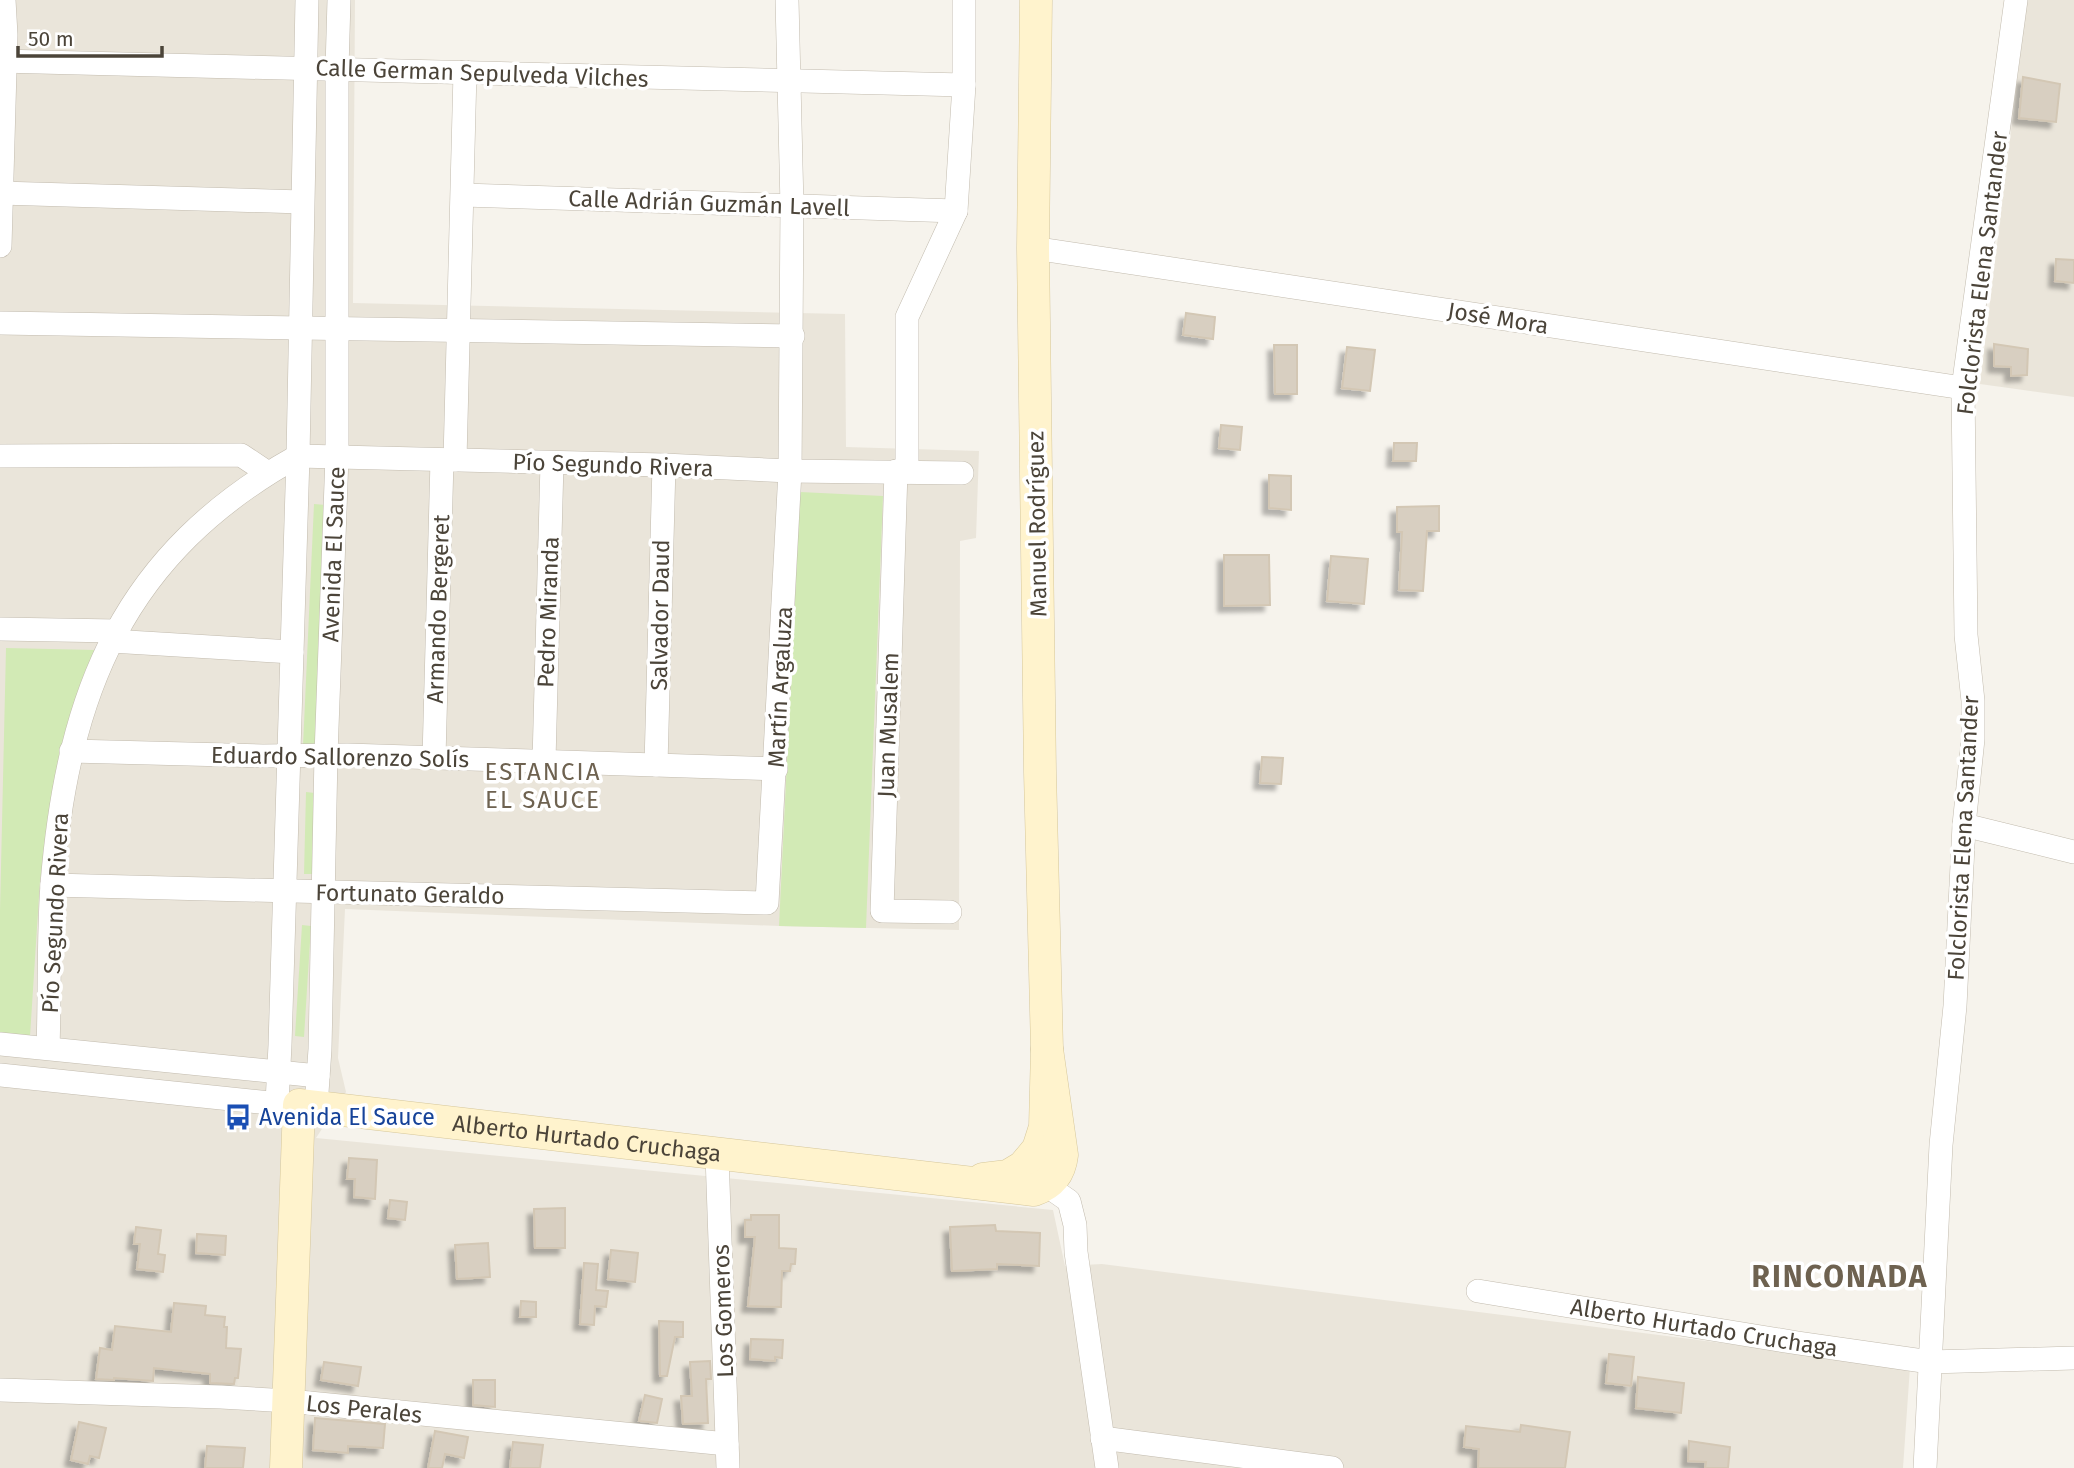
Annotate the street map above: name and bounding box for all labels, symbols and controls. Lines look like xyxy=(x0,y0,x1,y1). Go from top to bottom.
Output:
scale bar xyxy=(18,14,161,58)
text: 50 m xyxy=(28,26,74,52)
street label: Calle German Sepulveda Vilches xyxy=(315,53,649,93)
street label: Folclorista Elena Santander xyxy=(1951,129,2013,416)
street label: Calle Adrián Guzmán Lavell xyxy=(568,184,851,222)
street label: José Mora xyxy=(1446,296,1550,340)
street label: Manuel Rodríguez xyxy=(1021,431,1053,617)
street label: Pío Segundo Rivera xyxy=(512,447,714,483)
street label: Avenida El Sauce xyxy=(316,466,351,643)
street label: Armando Bergeret xyxy=(421,513,455,704)
street label: Pedro Miranda xyxy=(531,536,565,688)
street label: Salvador Daud xyxy=(645,539,675,691)
street label: Martín Argaluza xyxy=(762,606,798,768)
street label: Juan Musalem xyxy=(871,652,905,798)
street label: Folclorista Elena Santander xyxy=(1942,695,1984,981)
street label: Eduardo Sallorenzo Solís xyxy=(211,741,469,773)
district label: ESTANCIA EL SAUCE xyxy=(485,758,601,814)
street label: Pío Segundo Rivera xyxy=(36,812,74,1014)
street label: Fortunato Geraldo xyxy=(315,878,505,910)
bus stop icon: Avenida El Sauce xyxy=(223,1102,253,1132)
place label: Avenida El Sauce xyxy=(259,1103,435,1131)
street label: Alberto Hurtado Cruchaga xyxy=(451,1109,723,1168)
street label: Los Gomeros xyxy=(707,1244,739,1378)
district label: RINCONADA xyxy=(1751,1259,1929,1295)
street label: Alberto Hurtado Cruchaga xyxy=(1568,1292,1839,1363)
street label: Los Perales xyxy=(305,1389,423,1429)

